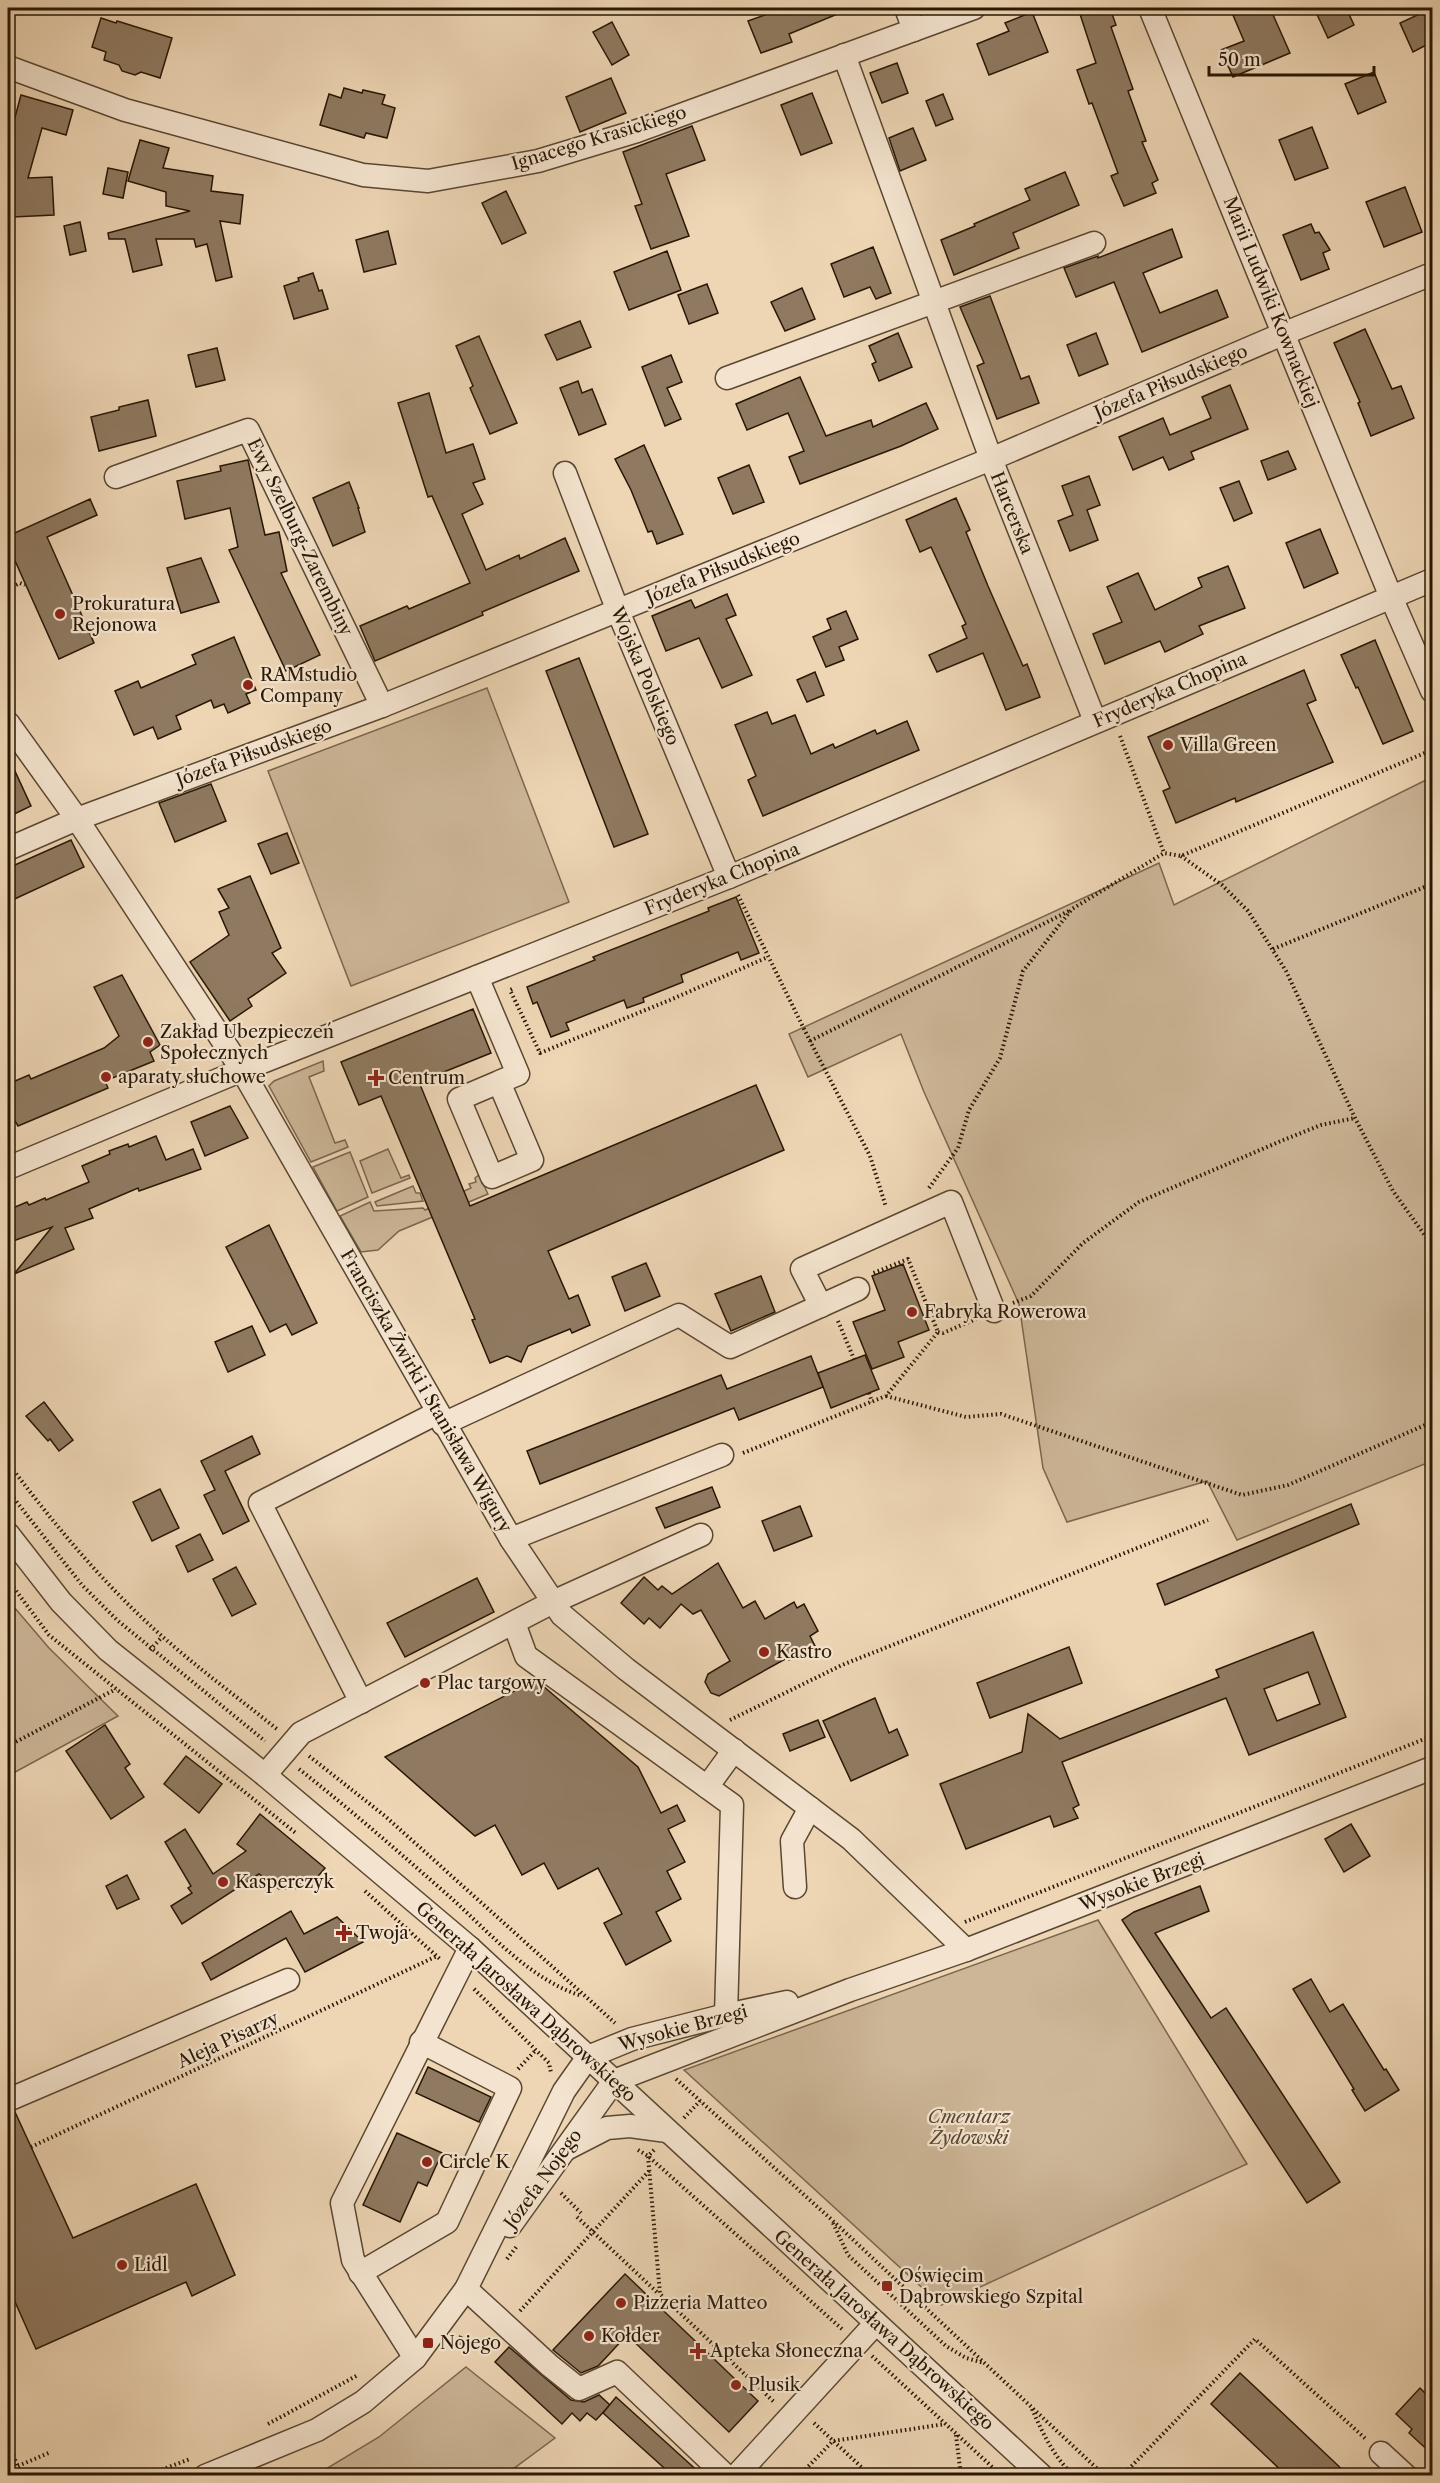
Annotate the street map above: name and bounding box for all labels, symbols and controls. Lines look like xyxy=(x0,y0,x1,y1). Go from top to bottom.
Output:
scale bar xyxy=(1209,39,1374,77)
text: 50 m xyxy=(1218,49,1261,71)
street label: Ignacego Krasickiego xyxy=(509,101,689,175)
street label: Marii Ludwiki Kownackiej xyxy=(1219,193,1323,411)
street label: Józefa Piłsudskiego xyxy=(1088,340,1251,425)
street label: Ewy Szelburg-Zarembiny xyxy=(243,435,358,640)
street label: Harcerska xyxy=(986,469,1039,558)
street label: Józefa Piłsudskiego xyxy=(640,527,803,610)
place label: Prokuratura Rejonowa xyxy=(72,593,176,636)
street label: Wojska Polskiego xyxy=(605,602,684,749)
marker: Prokuratura Rejonowa xyxy=(53,607,67,621)
street label: Fryderyka Chopina xyxy=(1090,647,1251,732)
place label: RAMstudio Company xyxy=(260,664,357,707)
marker: RAMstudio Company xyxy=(241,678,255,692)
street label: Józefa Piłsudskiego xyxy=(170,715,335,792)
place label: Villa Green xyxy=(1179,734,1277,756)
marker: Villa Green xyxy=(1161,738,1175,752)
street label: Fryderyka Chopina xyxy=(641,838,803,920)
place label: Zakład Ubezpieczeń Społecznych xyxy=(160,1021,334,1064)
marker: Zakład Ubezpieczeń Społecznych xyxy=(141,1035,155,1049)
place label: aparaty słuchowe xyxy=(118,1066,266,1088)
place label: Centrum xyxy=(388,1067,465,1089)
marker: aparaty słuchowe xyxy=(99,1070,113,1084)
marker: Centrum xyxy=(369,1071,383,1085)
street label: Franciszka Żwirki i Stanisława Wigury xyxy=(336,1245,518,1537)
place label: Fabryka Rowerowa xyxy=(924,1301,1087,1323)
marker: Fabryka Rowerowa xyxy=(905,1305,919,1319)
place label: Kastro xyxy=(776,1641,832,1663)
marker: Kastro xyxy=(757,1645,771,1659)
place label: Plac targowy xyxy=(437,1672,547,1694)
marker: Plac targowy xyxy=(418,1676,432,1690)
street label: Wysokie Brzegi xyxy=(1075,1848,1208,1916)
place label: Kasperczyk xyxy=(235,1871,335,1893)
marker: Kasperczyk xyxy=(216,1875,230,1889)
street label: Generała Jarosława Dąbrowskiego xyxy=(411,1897,641,2107)
place label: Twoja xyxy=(356,1922,409,1944)
marker: Twoja xyxy=(337,1926,351,1940)
street label: Wysokie Brzegi xyxy=(615,2000,750,2056)
street label: Aleja Pisarzy xyxy=(173,2006,283,2074)
park label: Cmentarz Żydowski xyxy=(928,2106,1012,2149)
street label: Józefa Nojego xyxy=(498,2125,587,2236)
place label: Circle K xyxy=(439,2151,510,2173)
marker: Circle K xyxy=(420,2155,434,2169)
street label: Generała Jarosława Dąbrowskiego xyxy=(769,2225,999,2435)
place label: Lidl xyxy=(134,2254,168,2276)
marker: Lidl xyxy=(115,2258,129,2272)
place label: Oświęcim Dąbrowskiego Szpital xyxy=(899,2265,1083,2308)
marker: Oświęcim Dąbrowskiego Szpital xyxy=(880,2279,894,2293)
place label: Pizzeria Matteo xyxy=(633,2292,768,2314)
marker: Pizzeria Matteo xyxy=(614,2296,628,2310)
place label: Kołder xyxy=(601,2325,660,2347)
marker: Kołder xyxy=(582,2329,596,2343)
place label: Nojego xyxy=(440,2332,501,2354)
marker: Nojego xyxy=(421,2336,435,2350)
place label: Apteka Słoneczna xyxy=(709,2340,864,2362)
marker: Apteka Słoneczna xyxy=(691,2344,705,2358)
place label: Plusik xyxy=(748,2374,802,2396)
marker: Plusik xyxy=(729,2378,743,2392)

